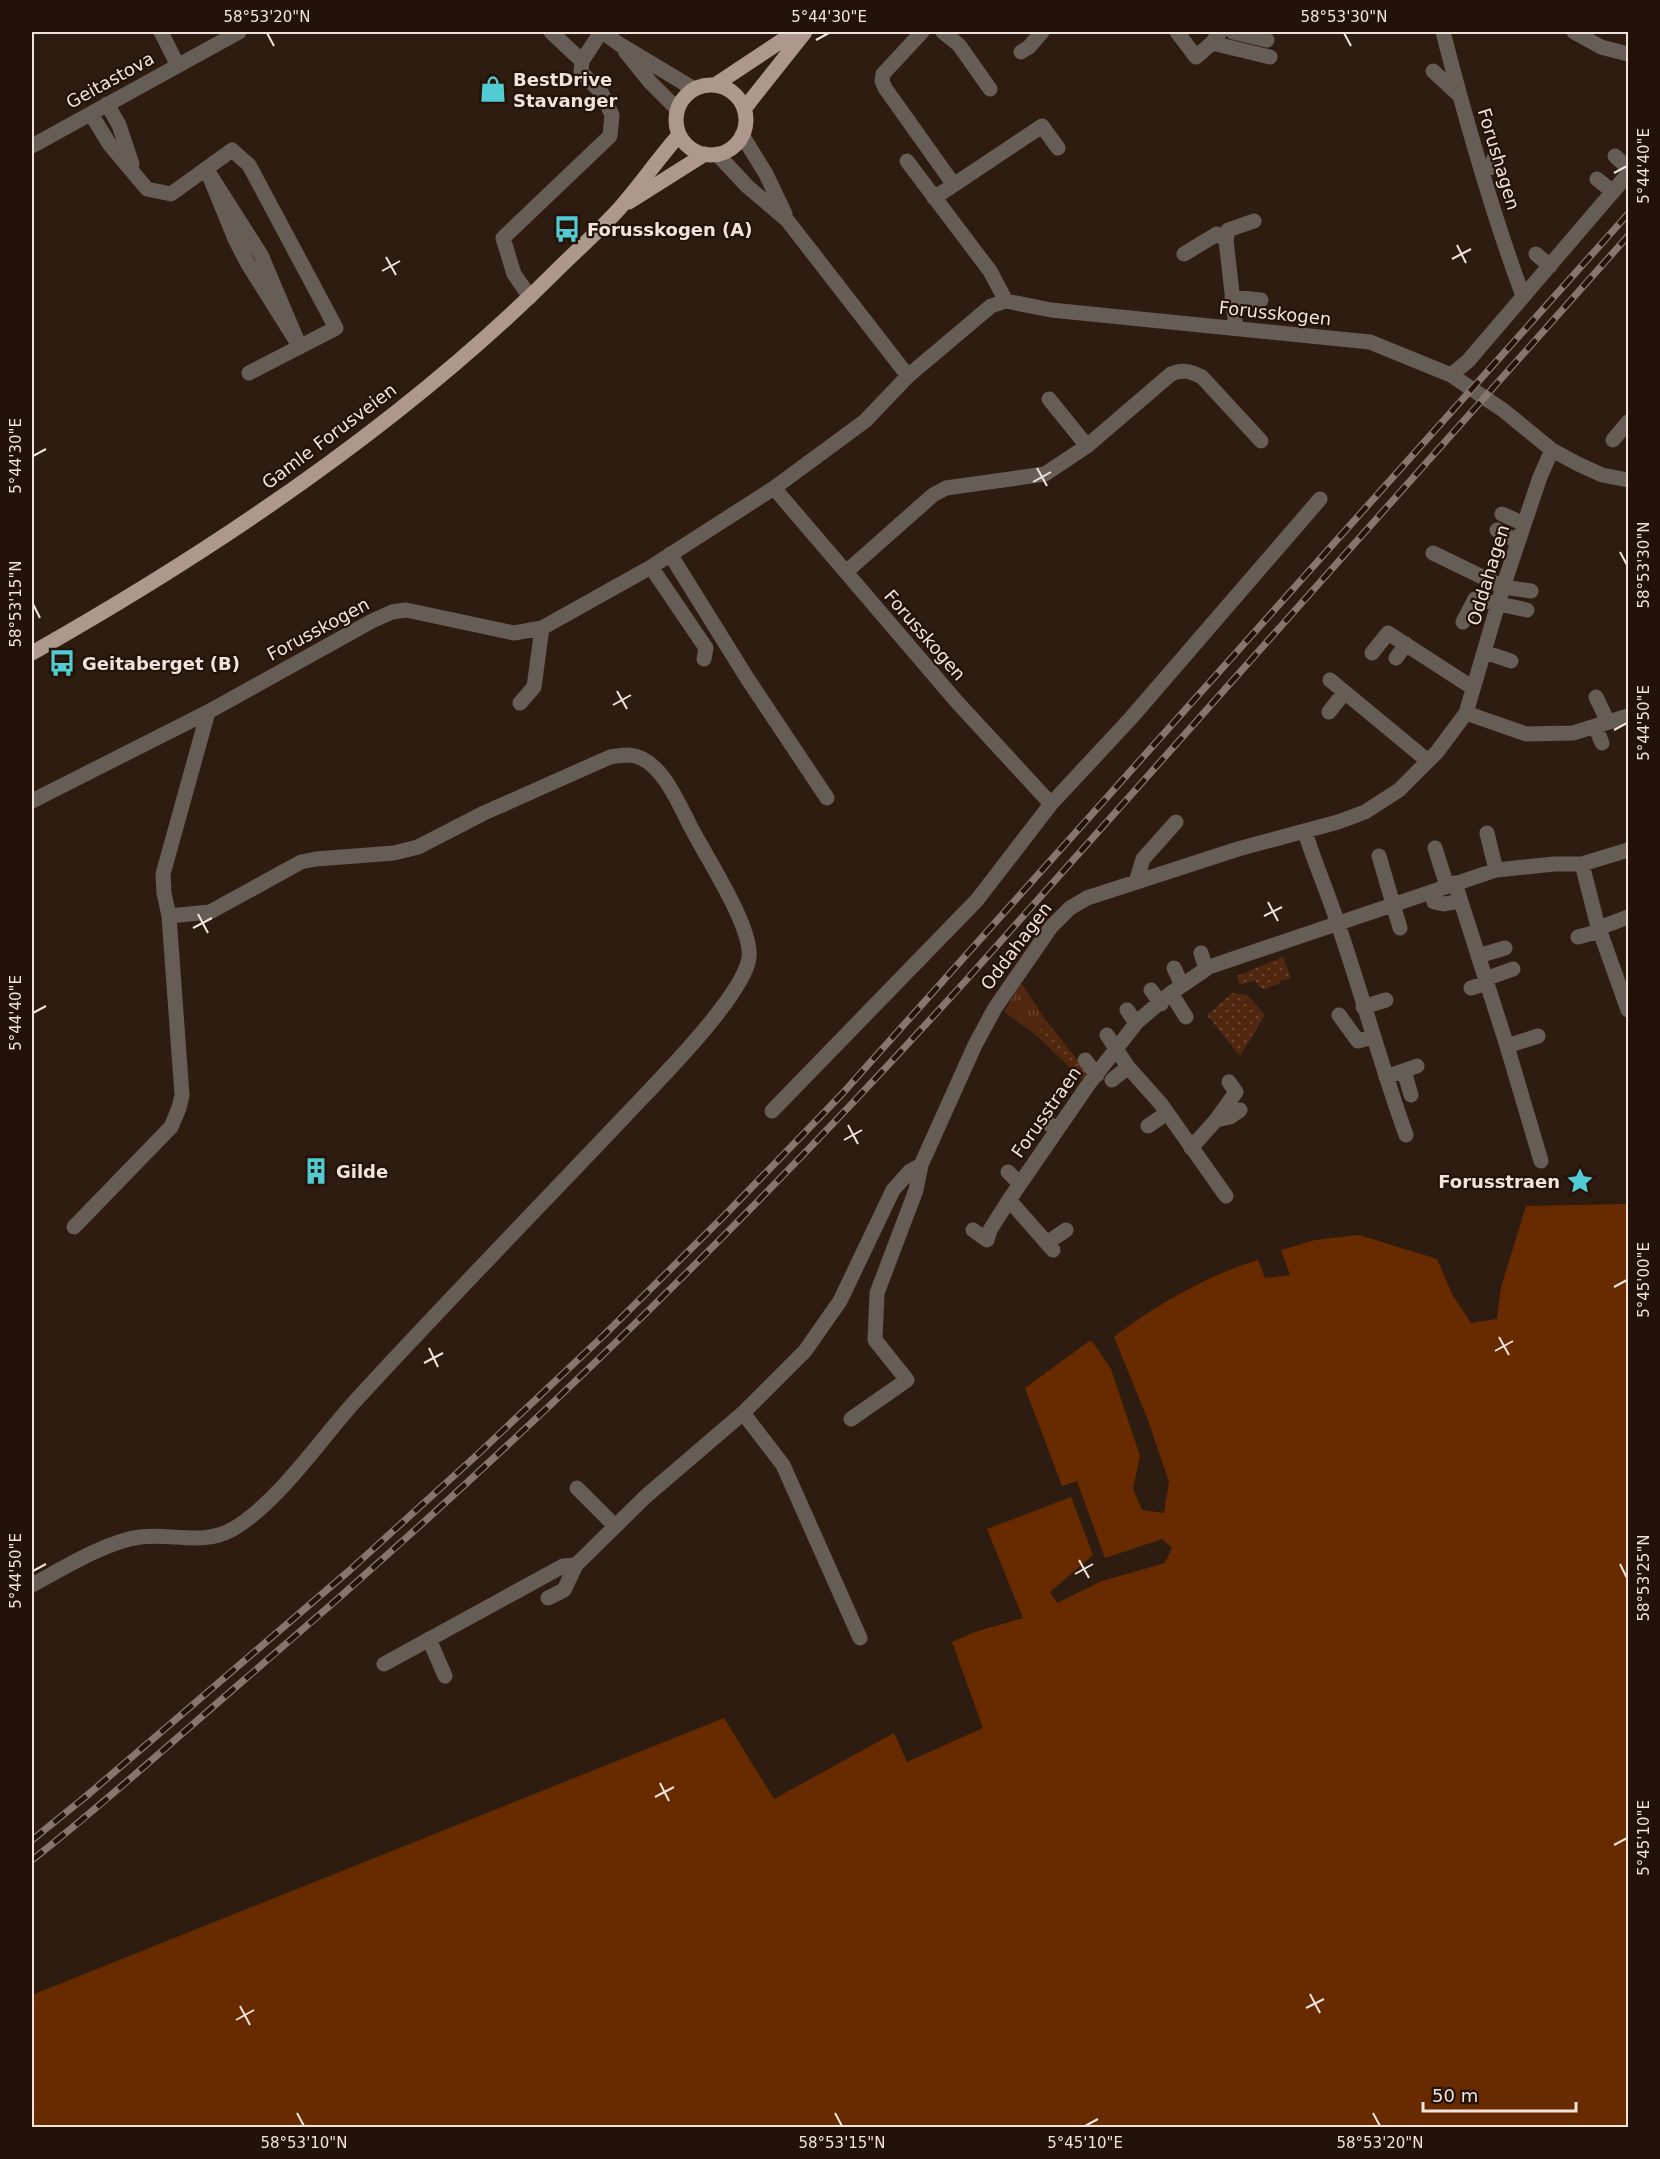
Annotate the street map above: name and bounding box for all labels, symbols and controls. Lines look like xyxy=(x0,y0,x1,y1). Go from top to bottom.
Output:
text: 58°53'20"N xyxy=(223,8,311,26)
text: 5°44'30"E xyxy=(791,8,867,26)
text: 58°53'30"N xyxy=(1300,8,1388,26)
street label: Geitastova xyxy=(62,47,158,113)
place label: BestDrive Stavanger xyxy=(513,69,618,111)
shop icon: BestDrive Stavanger xyxy=(478,74,508,104)
street label: Forushagen xyxy=(1474,106,1524,212)
text: 5°44'40"E xyxy=(1635,128,1653,204)
bus stop icon: Forusskogen (A) xyxy=(552,214,582,244)
place label: Forusskogen (A) xyxy=(587,219,752,240)
street label: Forusskogen xyxy=(1218,297,1332,329)
street label: Gamle Forusveien xyxy=(258,379,400,493)
text: 5°44'30"E xyxy=(7,418,25,494)
text: 58°53'30"N xyxy=(1635,521,1653,609)
street label: Oddahagen xyxy=(1463,522,1513,628)
text: 58°53'15"N xyxy=(7,560,25,648)
street label: Forusskogen xyxy=(880,585,970,685)
street label: Forusskogen xyxy=(263,593,373,665)
bus stop icon: Geitaberget (B) xyxy=(47,648,77,678)
place label: Geitaberget (B) xyxy=(82,653,240,674)
text: 5°44'50"E xyxy=(1635,685,1653,761)
street label: Oddahagen xyxy=(976,898,1056,994)
text: 5°44'40"E xyxy=(7,975,25,1051)
street label: Forusstraen xyxy=(1007,1062,1085,1162)
building icon: Gilde xyxy=(301,1156,331,1186)
place label: Gilde xyxy=(336,1161,388,1182)
place icon: Forusstraen xyxy=(1565,1166,1595,1196)
place label: Forusstraen xyxy=(1438,1171,1560,1192)
text: 5°45'00"E xyxy=(1635,1242,1653,1318)
text: 5°44'50"E xyxy=(7,1533,25,1609)
text: 58°53'25"N xyxy=(1635,1534,1653,1622)
text: 5°45'10"E xyxy=(1635,1800,1653,1876)
scale bar xyxy=(1423,2075,1576,2113)
text: 50 m xyxy=(1432,2085,1478,2106)
text: 58°53'10"N xyxy=(260,2134,348,2152)
text: 58°53'15"N xyxy=(798,2134,886,2152)
text: 5°45'10"E xyxy=(1047,2134,1123,2152)
text: 58°53'20"N xyxy=(1336,2134,1424,2152)

